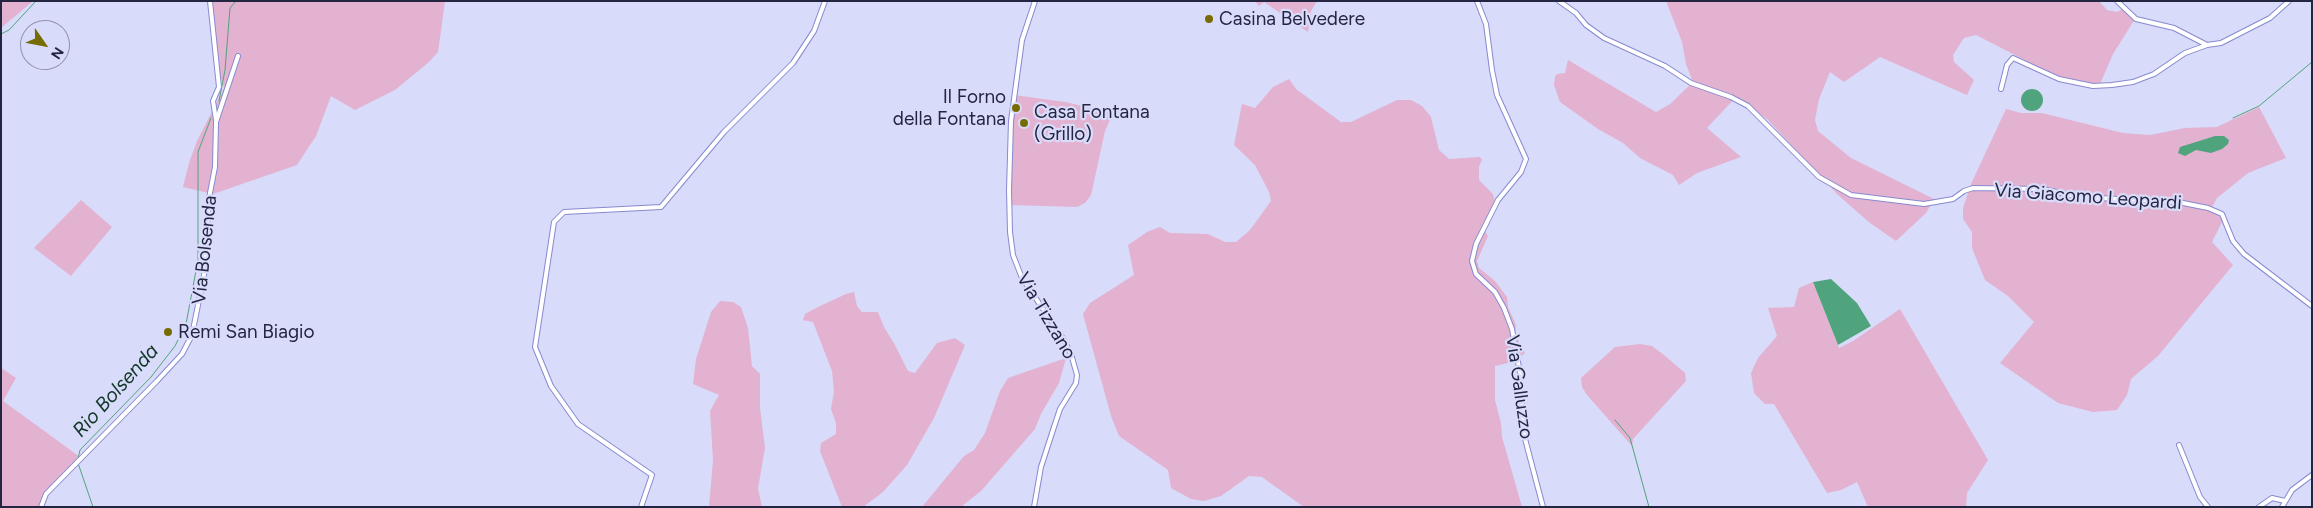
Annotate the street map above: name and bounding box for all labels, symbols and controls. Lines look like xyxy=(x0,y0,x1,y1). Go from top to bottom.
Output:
place label: Casina Belvedere xyxy=(1219,8,1365,30)
marker: Casina Belvedere xyxy=(1203,13,1215,25)
north arrow xyxy=(20,20,70,70)
text: N xyxy=(47,44,67,62)
place label: Il Forno della Fontana xyxy=(893,86,1006,130)
place label: Casa Fontana (Grillo) xyxy=(1034,101,1150,145)
marker: Il Forno della Fontana xyxy=(1010,102,1022,114)
marker: Casa Fontana (Grillo) xyxy=(1018,117,1030,129)
street label: Via Giacomo Leopardi xyxy=(1994,179,2182,215)
street label: Via Bolsenda xyxy=(188,194,222,306)
street label: Via Tizzano xyxy=(1011,269,1081,363)
place label: Remi San Biagio xyxy=(178,321,314,343)
marker: Remi San Biagio xyxy=(162,326,174,338)
street label: Via Galluzzo xyxy=(1500,334,1538,440)
water label: Rio Bolsenda xyxy=(68,339,164,443)

